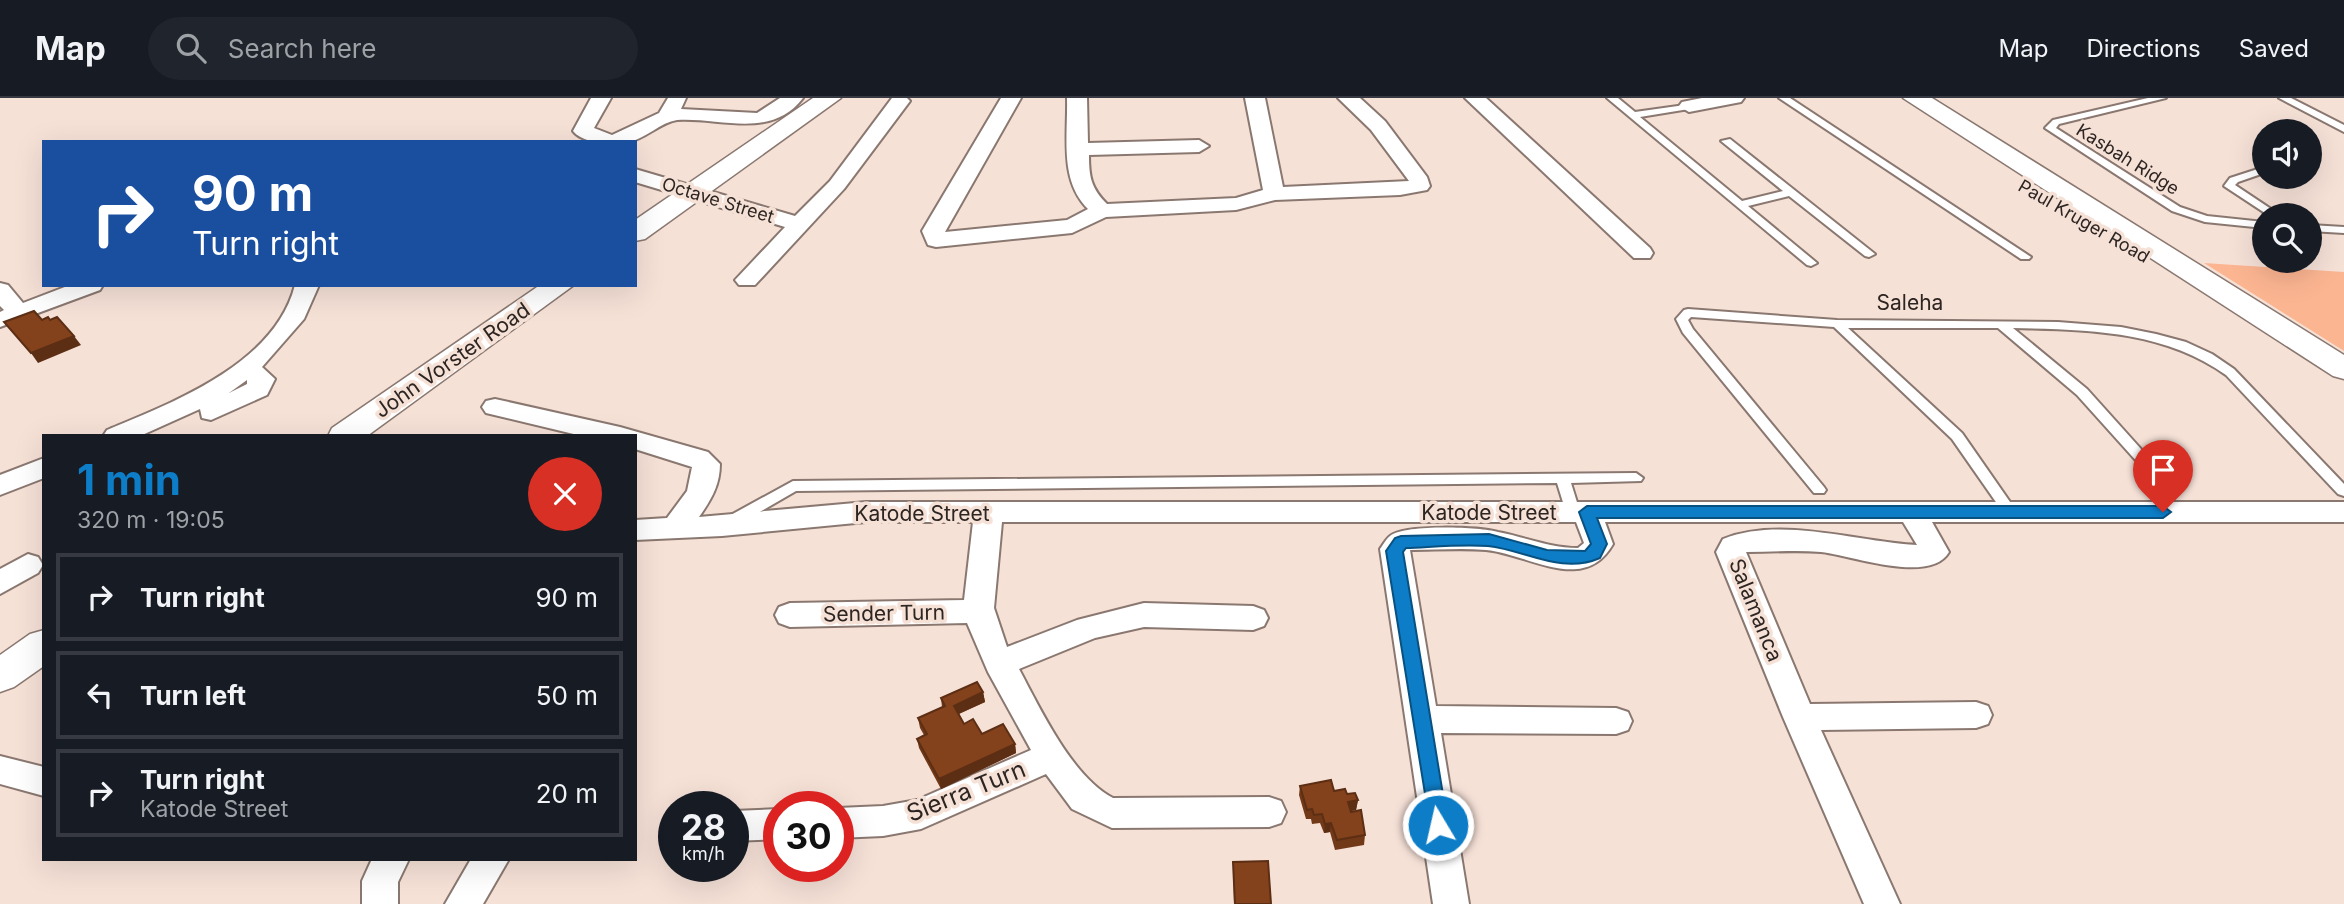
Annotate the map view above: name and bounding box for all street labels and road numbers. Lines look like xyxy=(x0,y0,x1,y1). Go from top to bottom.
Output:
street label: Kasbah Ridge xyxy=(2073,119,2183,199)
street label: Octave Street xyxy=(659,173,777,227)
street label: Paul Kruger Road xyxy=(2015,175,2153,267)
street label: Saleha xyxy=(1877,290,1943,315)
street label: John Vorster Road xyxy=(370,297,534,423)
street label: Katode Street xyxy=(1421,500,1557,525)
street label: Katode Street xyxy=(854,501,990,526)
street label: Salamanca xyxy=(1724,555,1788,665)
street label: Sender Turn xyxy=(823,599,945,627)
street label: Sierra Turn xyxy=(902,754,1030,828)

